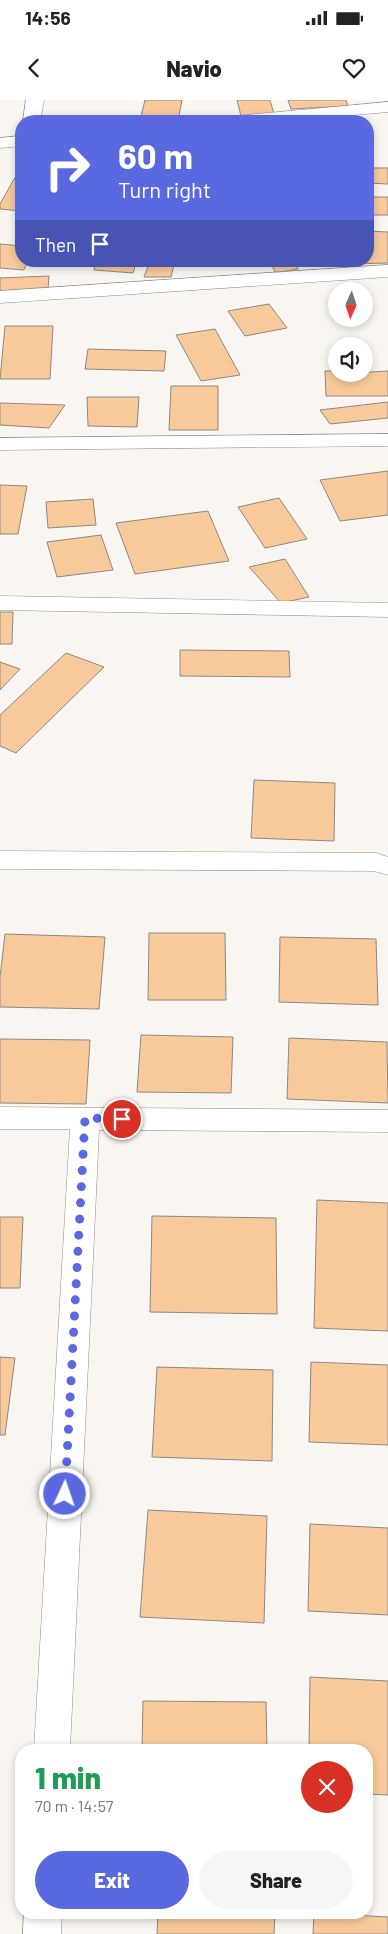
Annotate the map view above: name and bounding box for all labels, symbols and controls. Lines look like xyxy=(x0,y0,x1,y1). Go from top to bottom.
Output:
text: 14:56 xyxy=(25,6,71,29)
icon: back xyxy=(20,54,48,82)
icon: heart xyxy=(340,54,368,82)
text: Navio xyxy=(166,55,222,81)
text: 60 m xyxy=(118,134,193,176)
icon: right xyxy=(35,135,100,200)
text: Turn right xyxy=(118,176,211,202)
icon: arrive xyxy=(86,230,114,258)
text: Then xyxy=(35,233,76,256)
north arrow xyxy=(328,282,372,328)
map controls xyxy=(328,282,373,382)
button: sound xyxy=(328,337,373,382)
pin xyxy=(101,1098,143,1140)
icon: arrive xyxy=(108,1105,136,1133)
position arrow xyxy=(38,1467,90,1519)
text: 1 min xyxy=(35,1759,101,1795)
button: close xyxy=(301,1761,353,1813)
text: 70 m · 14:57 xyxy=(35,1796,113,1815)
button: Exit xyxy=(35,1851,189,1909)
button: Share xyxy=(199,1851,353,1909)

